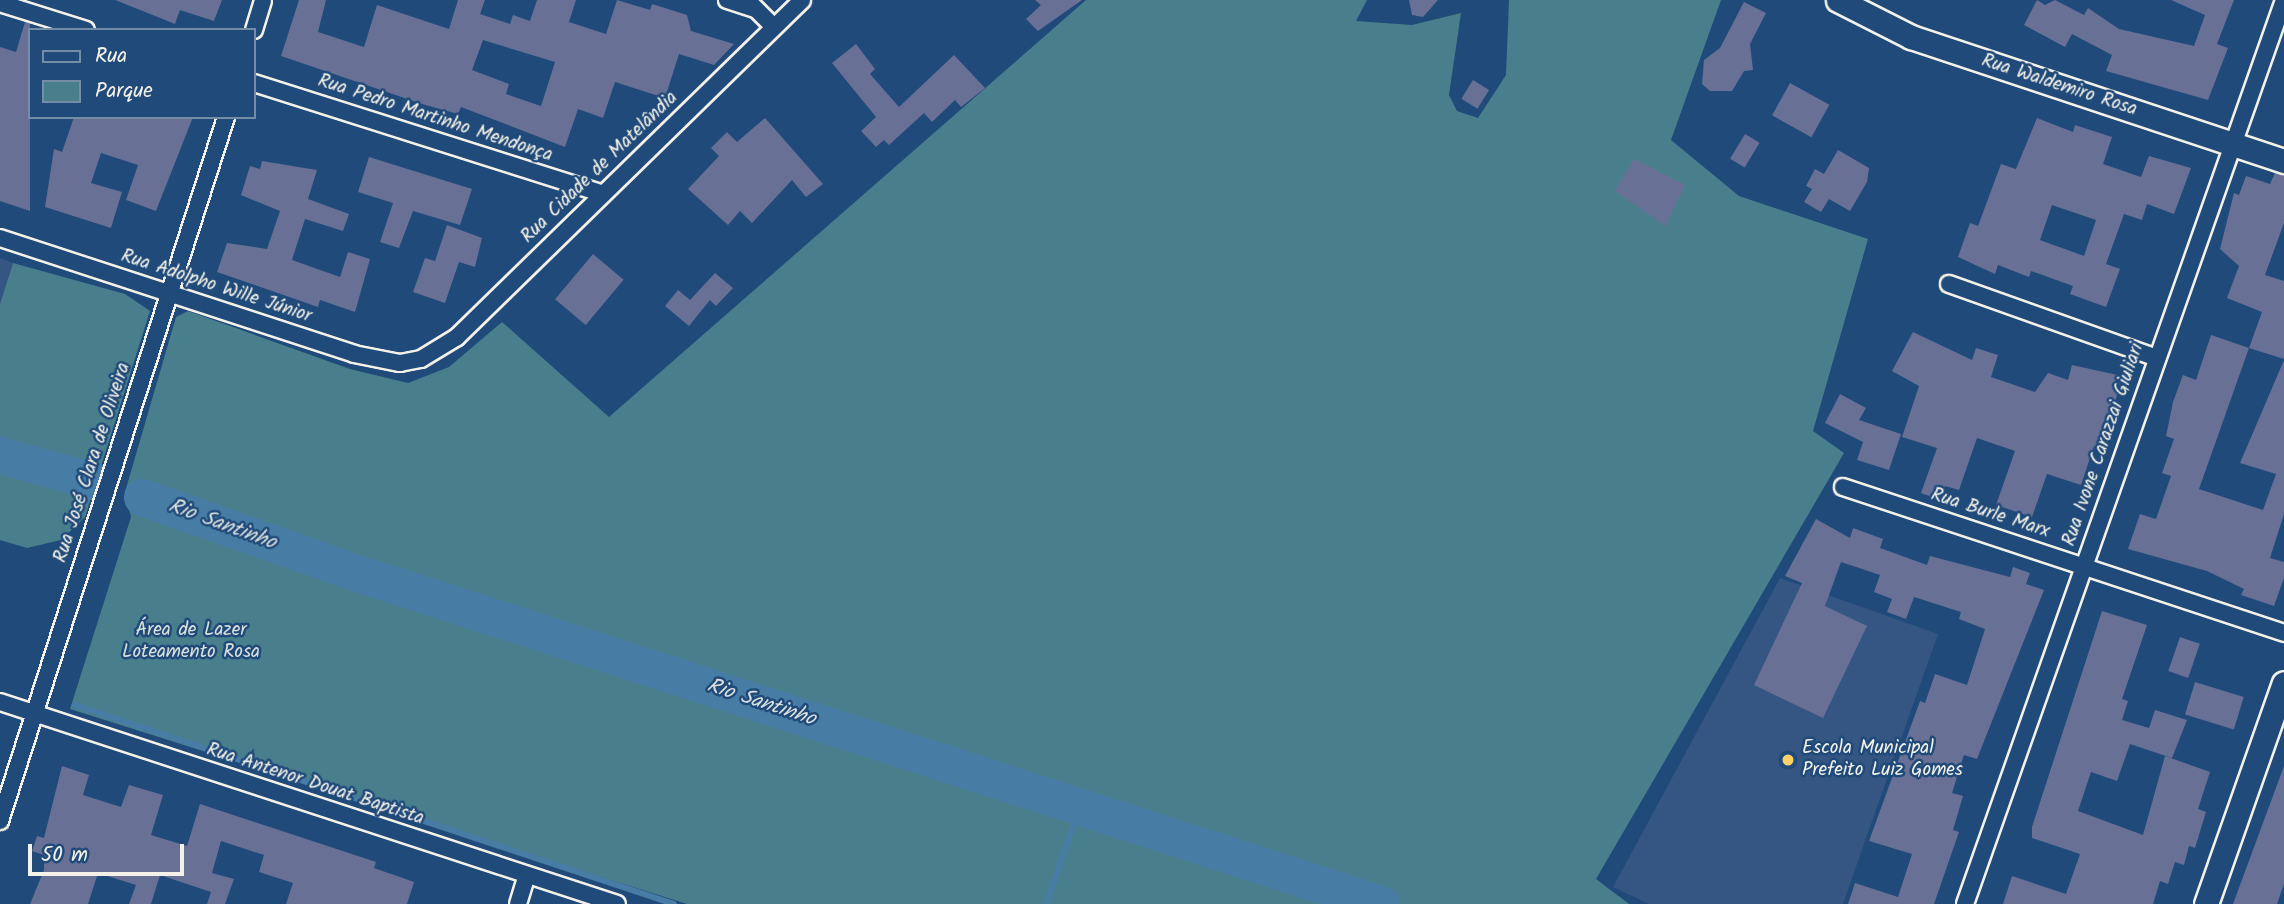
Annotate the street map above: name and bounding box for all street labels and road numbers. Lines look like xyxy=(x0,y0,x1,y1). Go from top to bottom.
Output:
street label: Rua Waldemiro Rosa xyxy=(1978,50,2140,122)
street label: Rua Pedro Martinho Mendonça xyxy=(315,70,555,168)
street label: Rua Cidade de Matelândia xyxy=(517,87,683,249)
street label: Rua Adolpho Wille Júnior xyxy=(118,245,314,329)
street label: Rua Ivone Carazzai Giuliari xyxy=(2059,341,2149,549)
street label: Rua José Clara de Oliveira xyxy=(50,360,136,566)
street label: Rua Burle Marx xyxy=(1928,484,2052,544)
street label: Rua Antenor Douat Baptista xyxy=(203,739,427,831)

